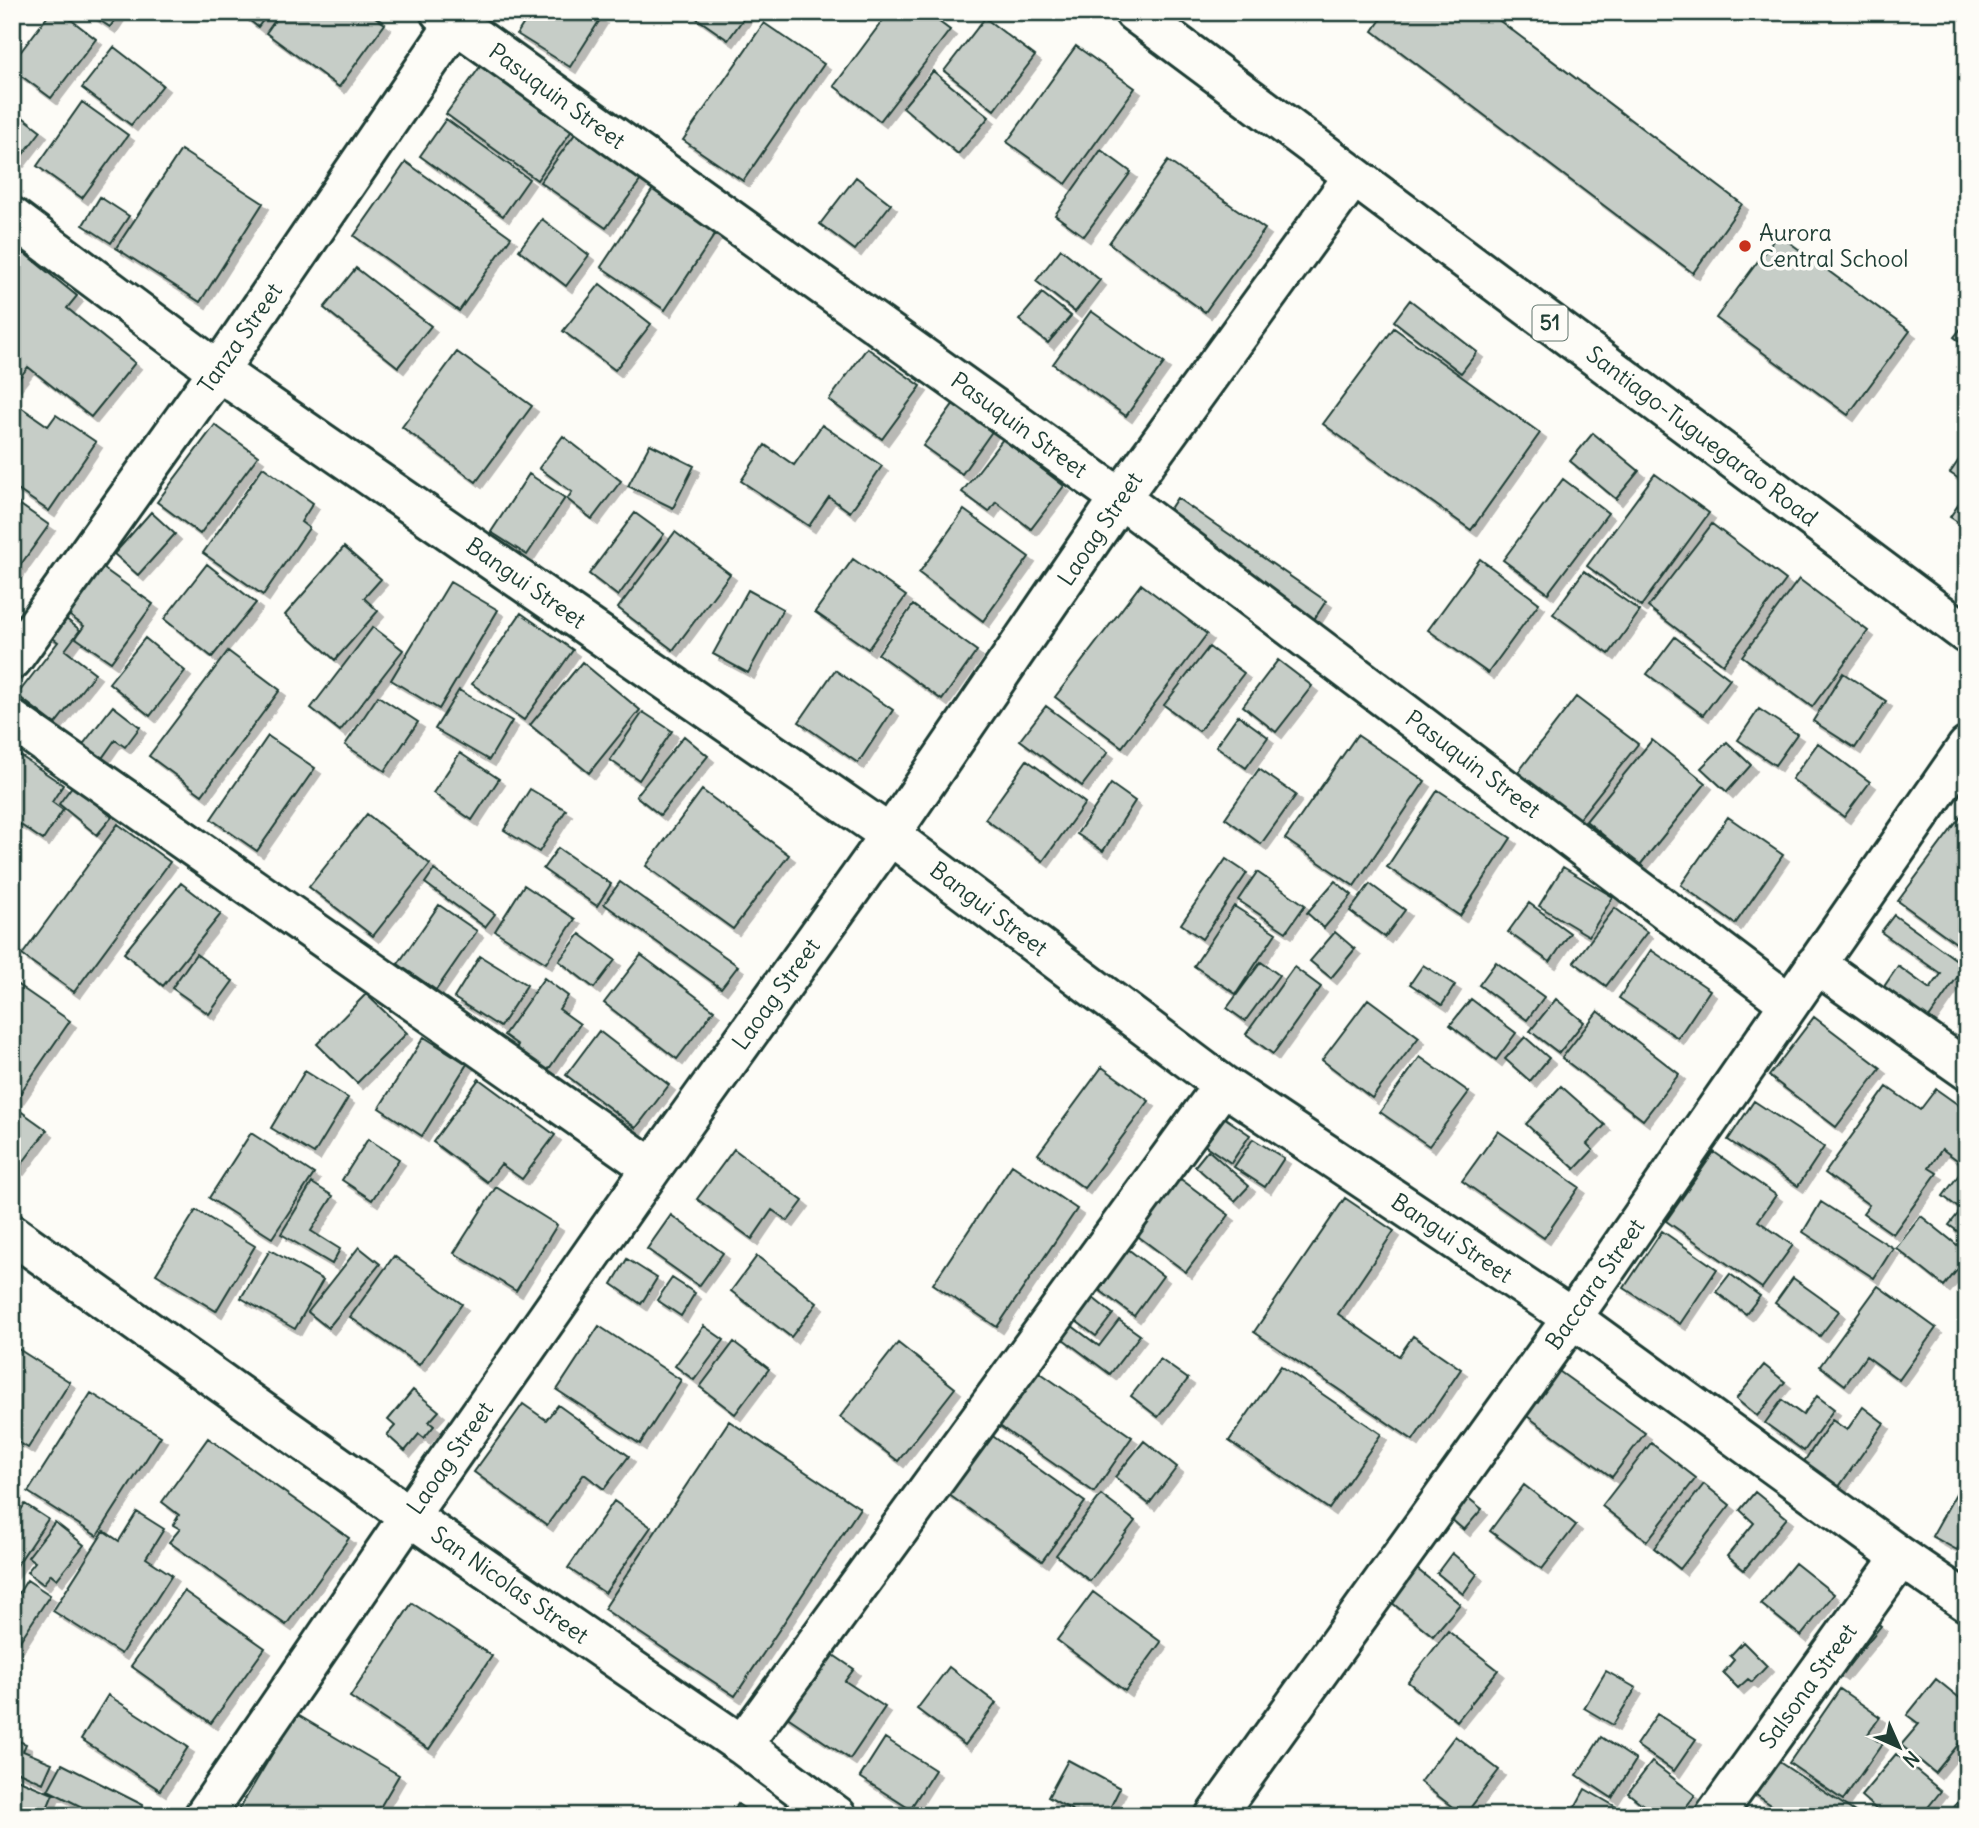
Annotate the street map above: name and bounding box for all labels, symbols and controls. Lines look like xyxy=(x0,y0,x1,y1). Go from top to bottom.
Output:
street label: Pasuquin Street xyxy=(483,36,631,155)
place label: Aurora Central School xyxy=(1759,218,1908,273)
marker: Aurora Central School xyxy=(1737,238,1753,254)
street label: Tanza Street xyxy=(191,277,288,398)
road number: 51 xyxy=(1532,306,1568,340)
street label: Santiago-Tuguegarao Road xyxy=(1581,339,1824,532)
street label: Pasuquin Street xyxy=(945,365,1093,484)
street label: Laoag Street xyxy=(1051,466,1148,591)
street label: Bangui Street xyxy=(461,531,592,635)
street label: Pasuquin Street xyxy=(1400,703,1547,824)
street label: Bangui Street xyxy=(925,855,1054,962)
street label: Laoag Street xyxy=(725,932,826,1055)
street label: Bangui Street xyxy=(1386,1186,1519,1289)
street label: Baccara Street xyxy=(1539,1212,1651,1355)
street label: Laoag Street xyxy=(400,1396,499,1520)
street label: San Nicolas Street xyxy=(426,1519,595,1650)
street label: Salsona Street xyxy=(1752,1617,1863,1754)
north arrow xyxy=(1864,1713,1934,1783)
text: N xyxy=(1898,1746,1924,1772)

